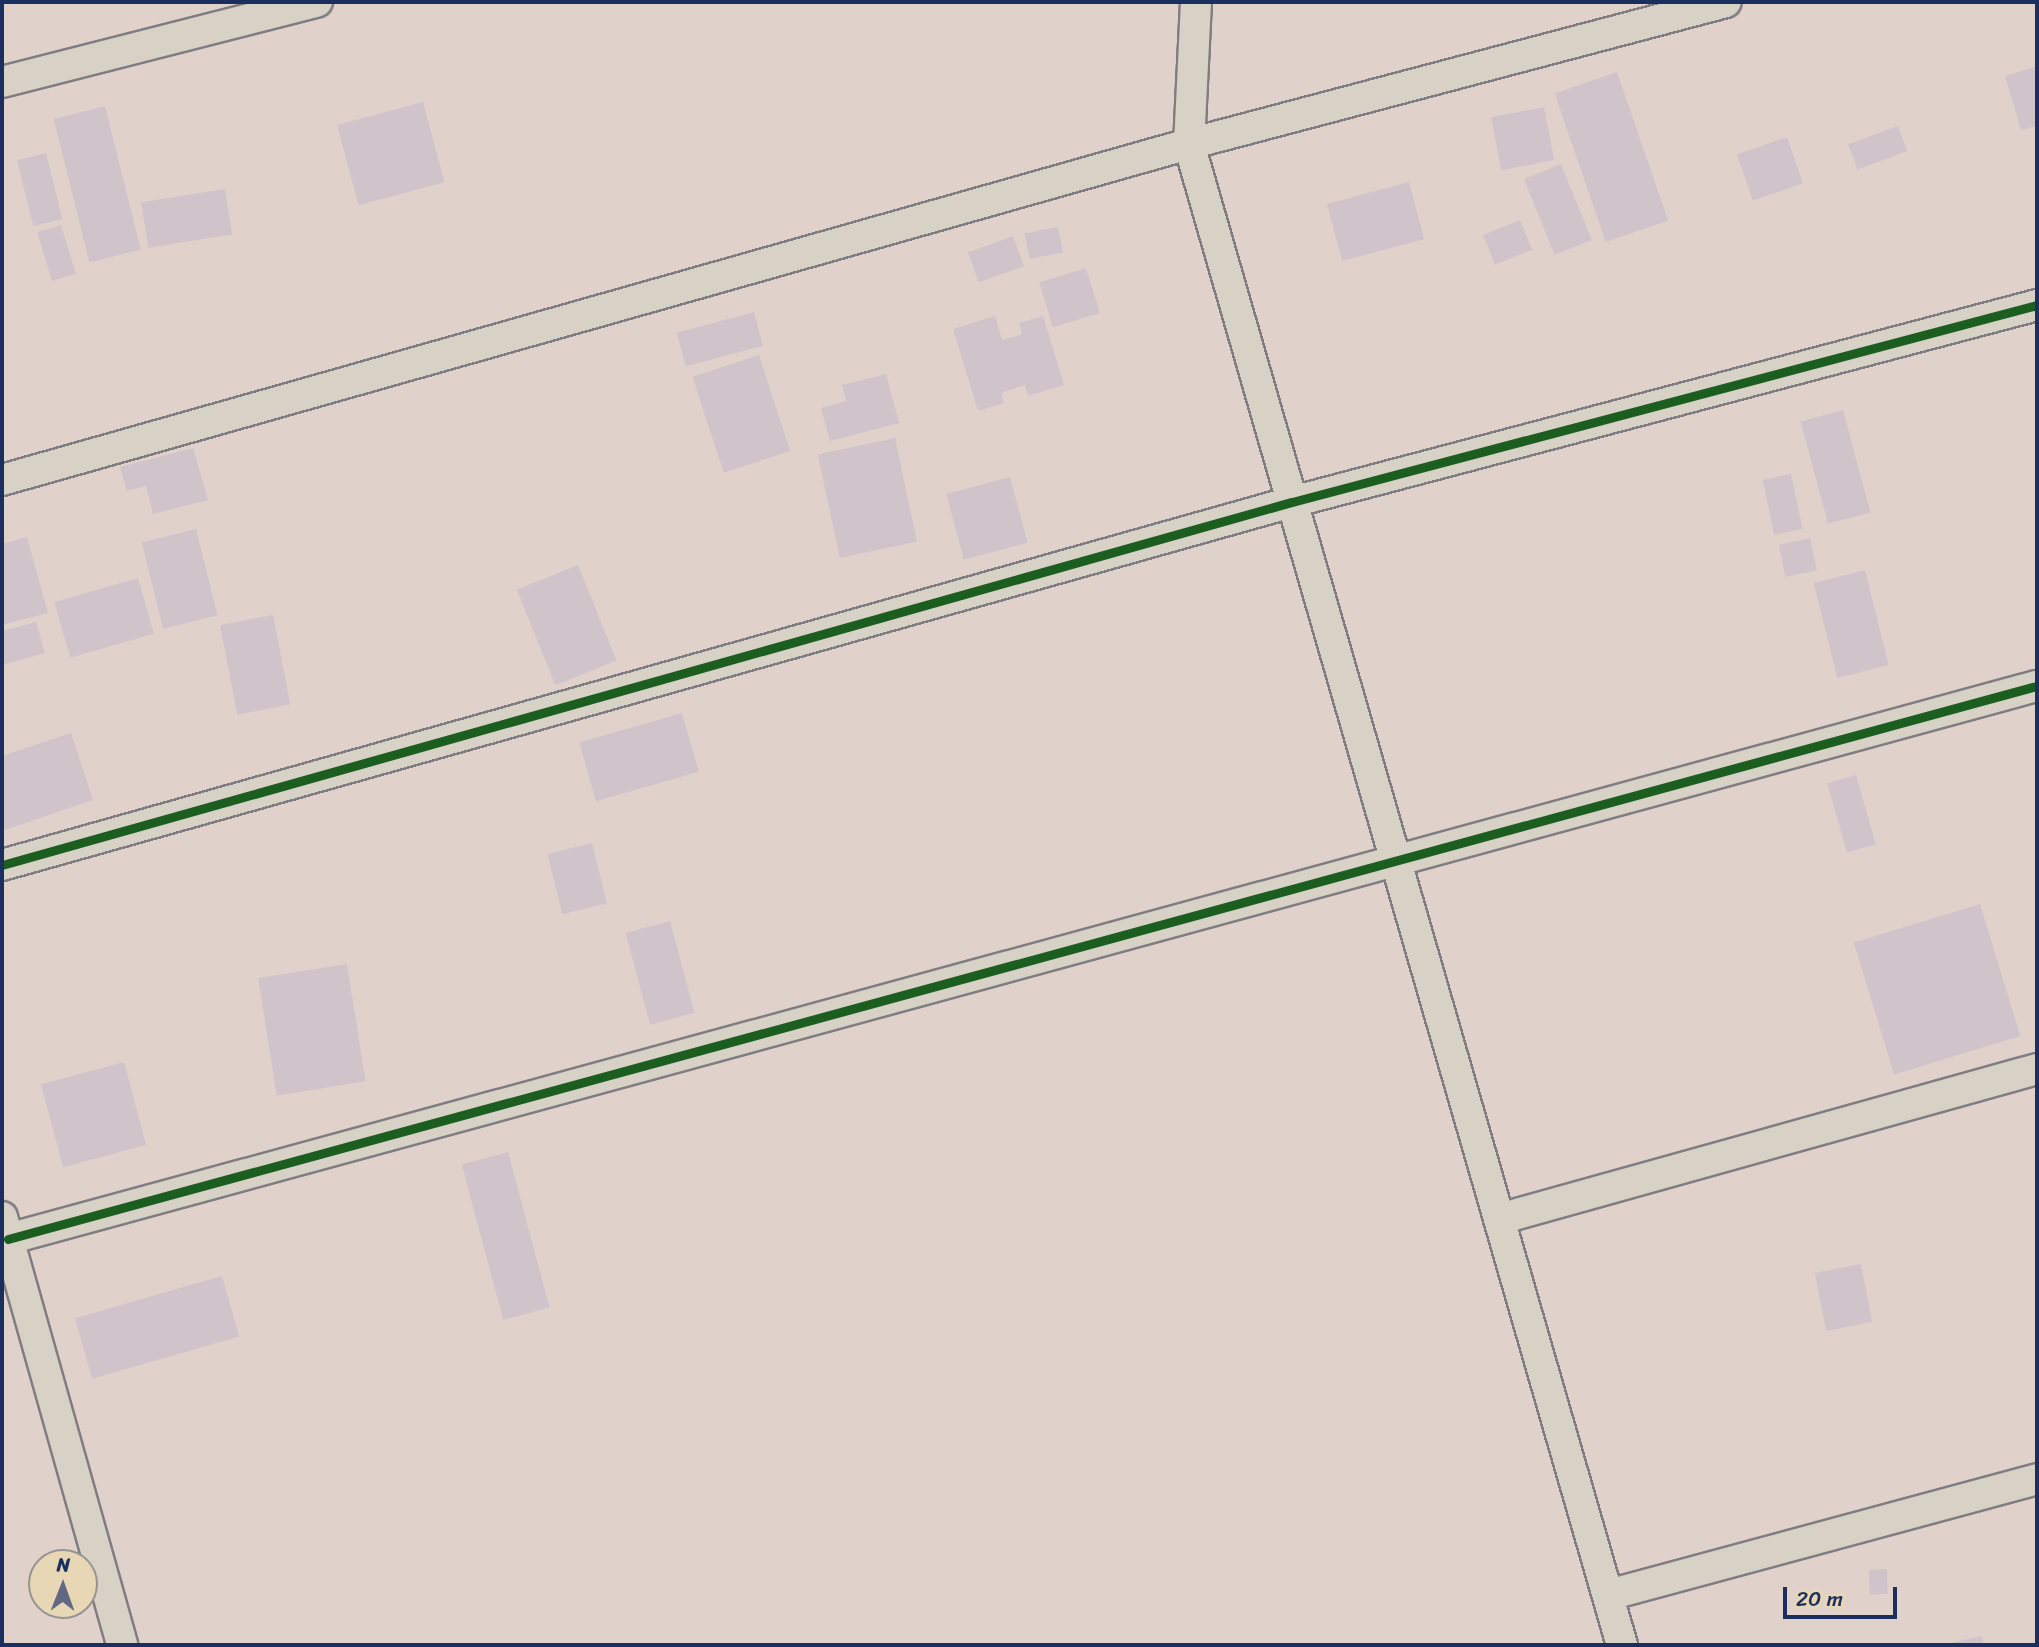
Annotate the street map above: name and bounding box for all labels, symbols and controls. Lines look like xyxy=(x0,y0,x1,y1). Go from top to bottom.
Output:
text: N xyxy=(56,1548,70,1581)
north arrow xyxy=(28,1549,98,1619)
scale bar xyxy=(1787,1574,1901,1618)
text: 20 m xyxy=(1796,1580,1843,1618)

